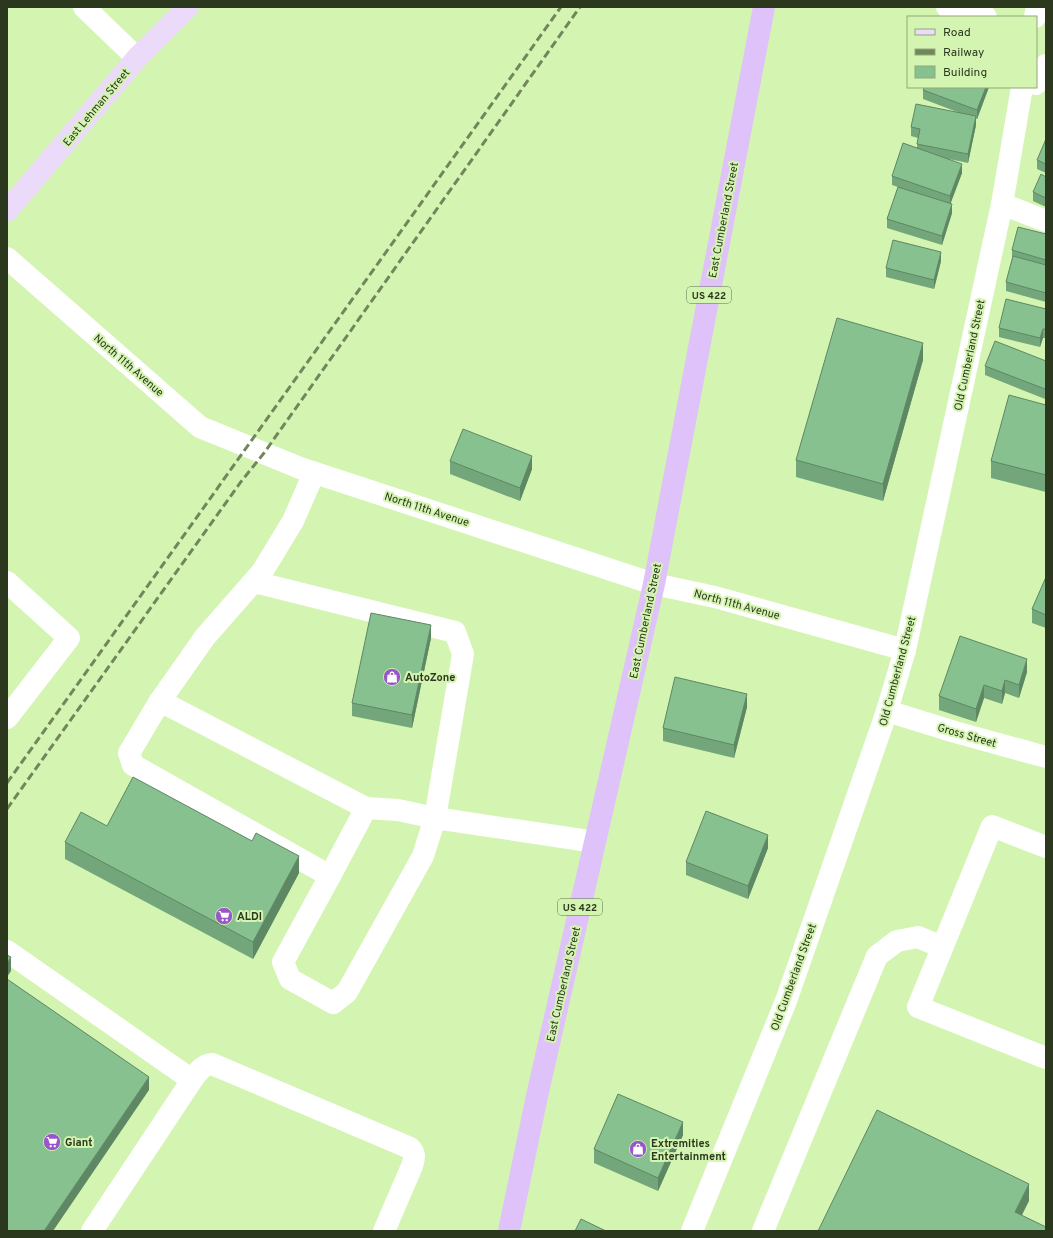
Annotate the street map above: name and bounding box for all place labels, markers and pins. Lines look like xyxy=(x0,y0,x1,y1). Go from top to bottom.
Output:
shop icon: AutoZone xyxy=(382,667,402,687)
place label: AutoZone xyxy=(405,671,455,685)
supermarket icon: ALDI xyxy=(214,906,234,926)
place label: ALDI xyxy=(237,910,262,924)
supermarket icon: Giant xyxy=(42,1132,62,1152)
place label: Giant xyxy=(65,1136,92,1150)
place label: Extremities Entertainment xyxy=(651,1137,726,1164)
shop icon: Extremities Entertainment xyxy=(628,1139,648,1159)

